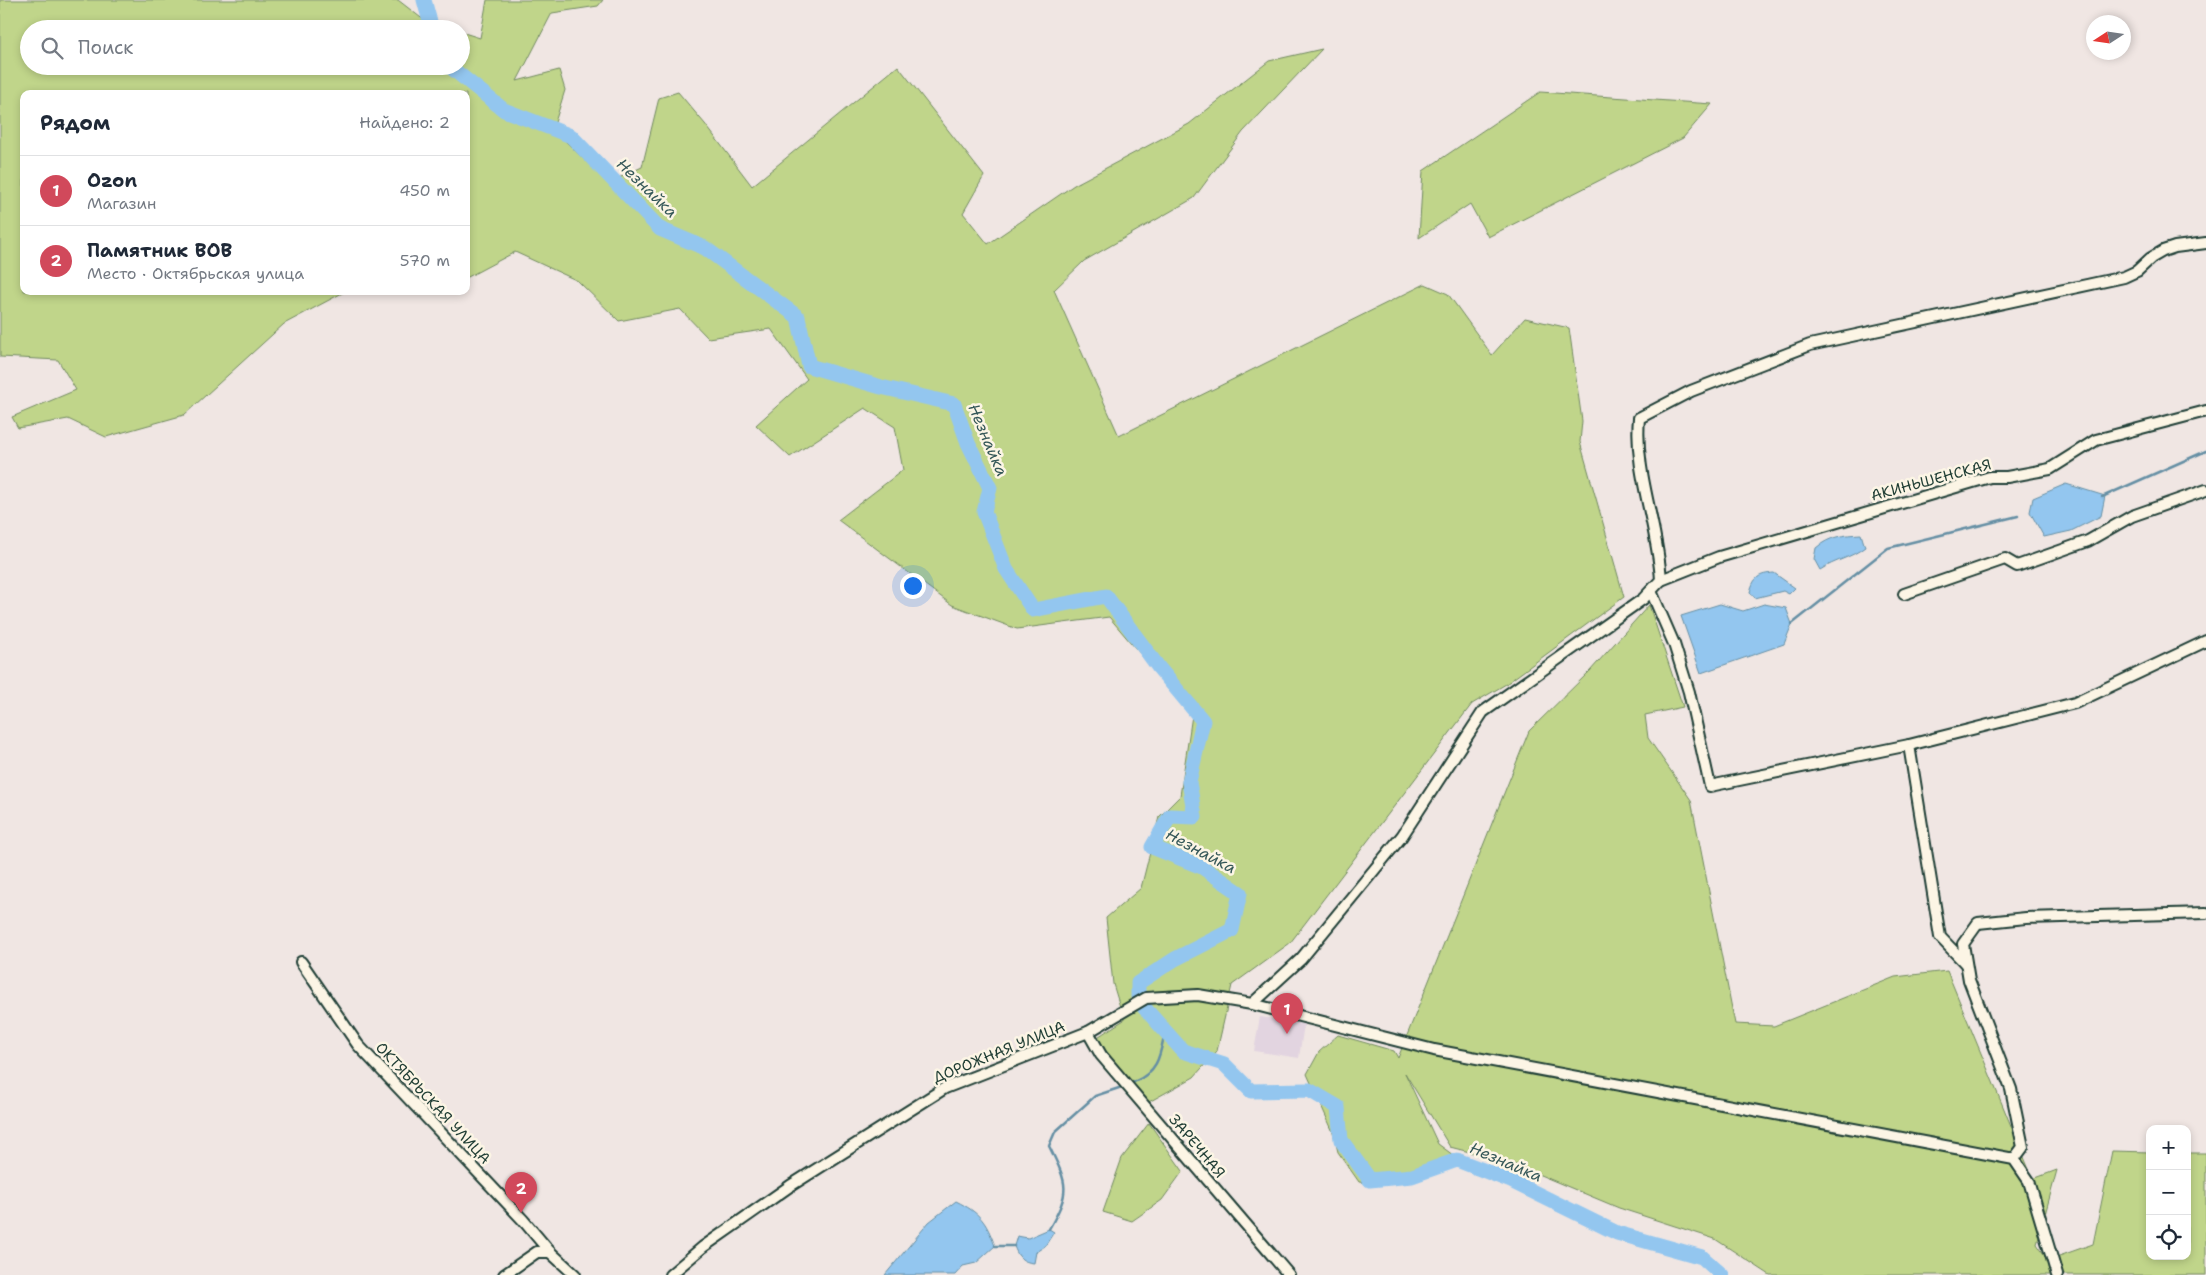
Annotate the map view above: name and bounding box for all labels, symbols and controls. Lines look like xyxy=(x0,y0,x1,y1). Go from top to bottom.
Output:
north arrow xyxy=(2086,15,2131,60)
search box xyxy=(20,20,470,75)
icon: search xyxy=(38,34,66,62)
text: Поиск xyxy=(78,35,133,60)
text: Рядом xyxy=(40,109,110,137)
text: Найдено: 2 xyxy=(359,112,450,133)
water label: Незнайка xyxy=(612,154,682,222)
text: Ozon xyxy=(87,168,137,193)
text: 1 xyxy=(52,180,60,201)
text: 450 m xyxy=(399,180,450,201)
text: Магазин xyxy=(87,193,156,214)
text: Памятник ВОВ xyxy=(87,238,232,263)
text: 2 xyxy=(50,250,62,271)
text: 570 m xyxy=(400,250,450,271)
text: Место · Октябрьская улица xyxy=(87,263,304,284)
water label: Незнайка xyxy=(963,401,1013,480)
street label: АКИНЬШЕНСКАЯ xyxy=(1869,454,1993,506)
your location xyxy=(900,573,926,599)
water label: Незнайка xyxy=(1162,824,1240,878)
pin: 1 xyxy=(1271,993,1303,1034)
street label: ДОРОЖНАЯ УЛИЦА xyxy=(930,1016,1068,1088)
street label: ОКТЯБРЬСКАЯ УЛИЦА xyxy=(371,1038,495,1168)
street label: ЗАРЕЧНАЯ xyxy=(1164,1110,1230,1182)
map controls xyxy=(2146,1125,2191,1260)
button: + xyxy=(2146,1125,2191,1170)
water label: Незнайка xyxy=(1467,1137,1546,1187)
button: − xyxy=(2146,1170,2191,1215)
pin: 2 xyxy=(505,1172,537,1213)
button: locate xyxy=(2146,1215,2191,1260)

